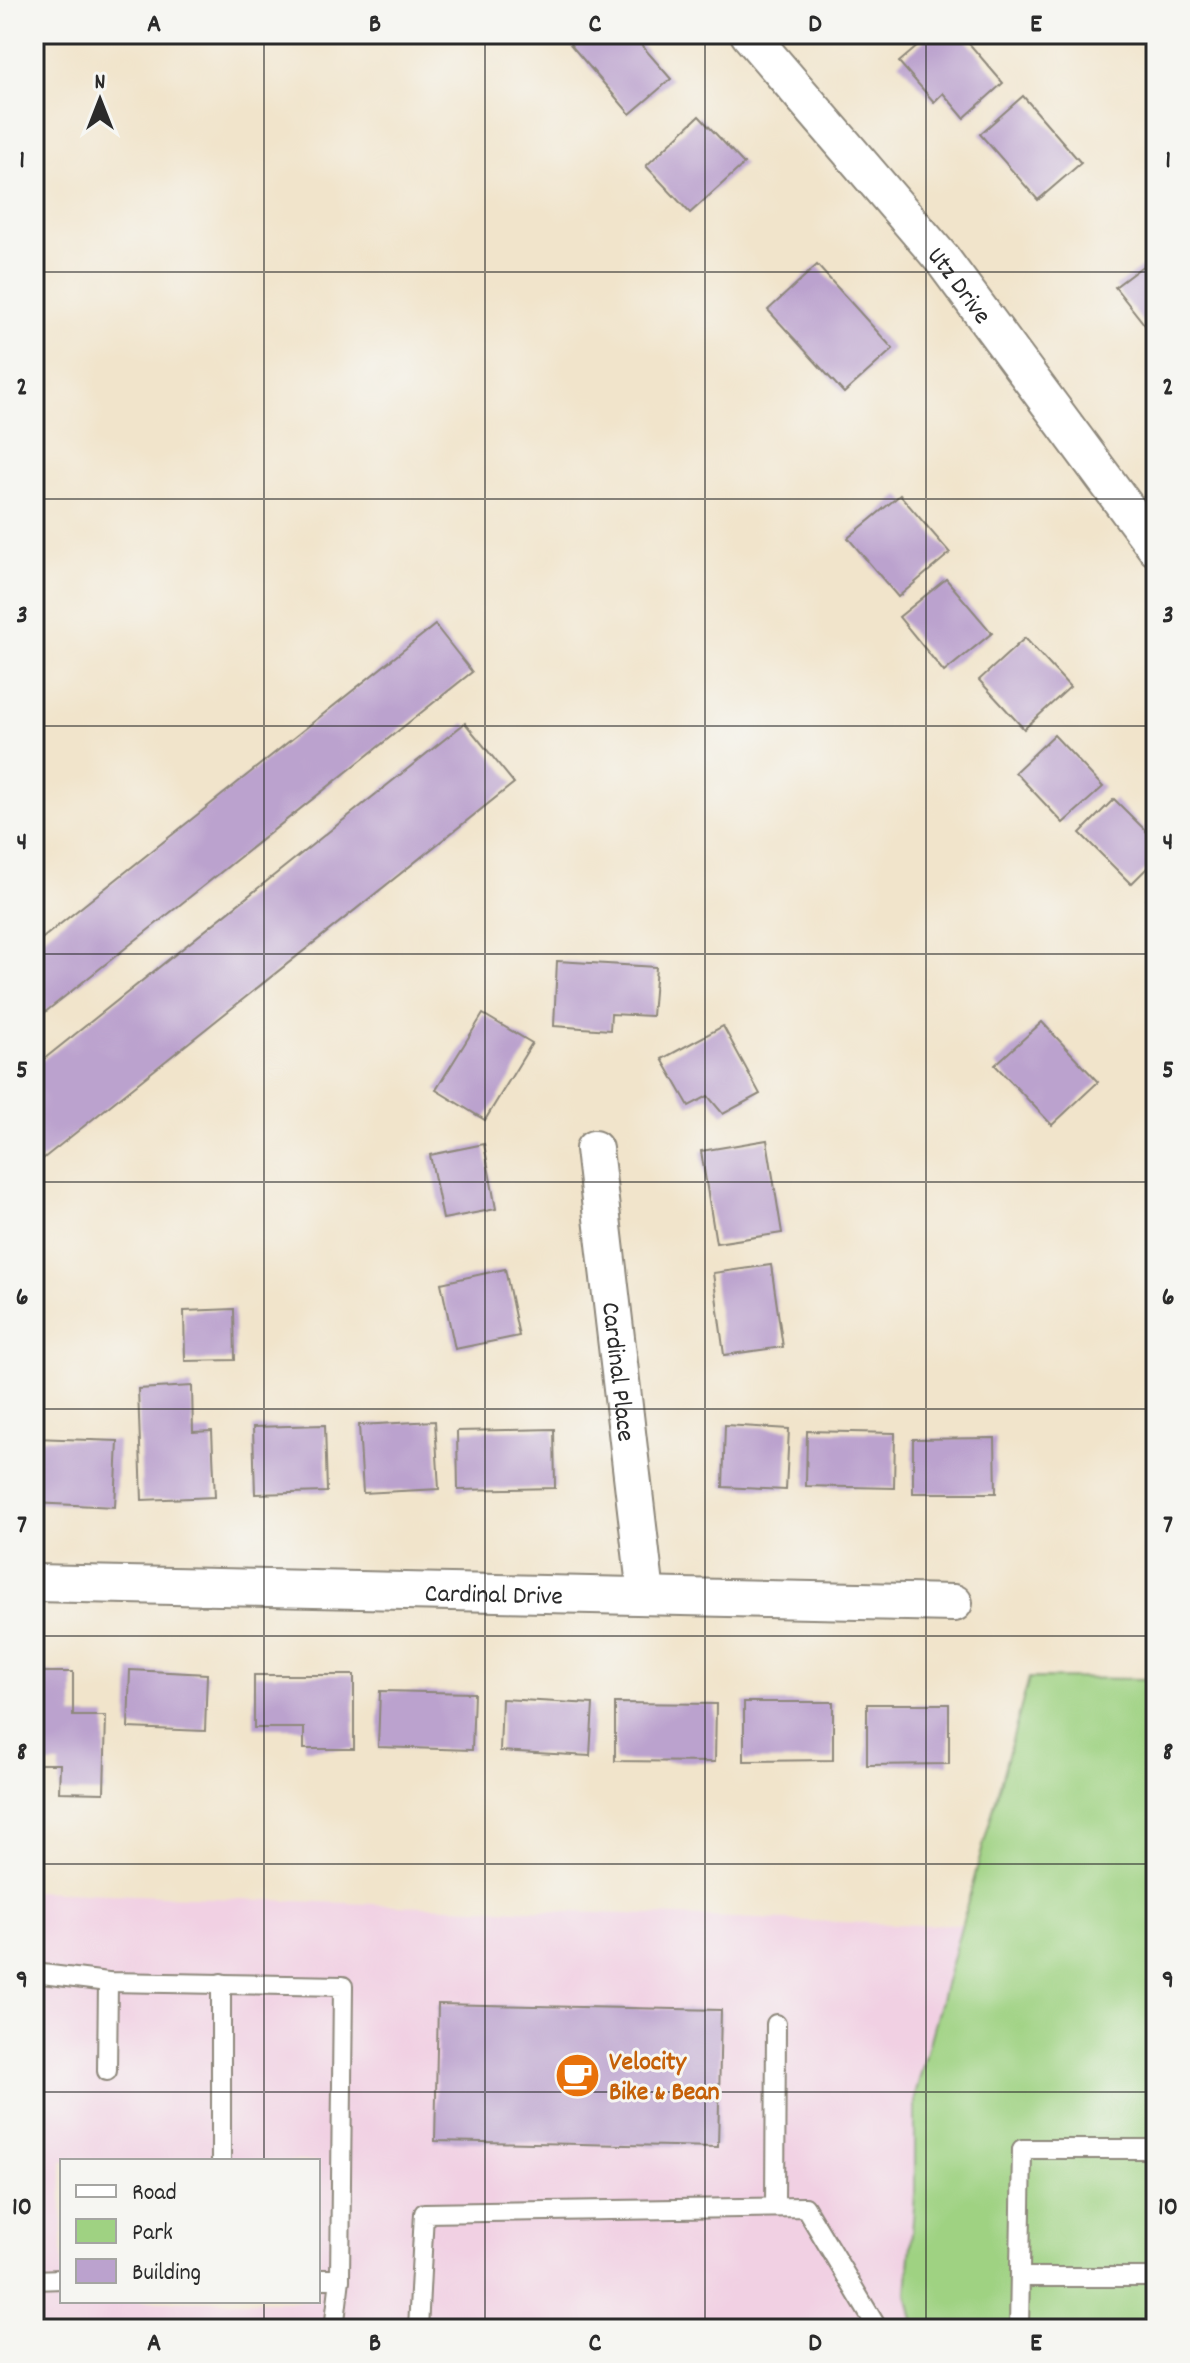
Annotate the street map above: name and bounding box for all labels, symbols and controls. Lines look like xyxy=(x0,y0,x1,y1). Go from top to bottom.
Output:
text: A xyxy=(147,7,161,44)
text: B xyxy=(369,7,381,44)
text: C xyxy=(589,7,602,44)
text: D xyxy=(808,7,822,44)
text: E xyxy=(1030,7,1042,44)
north arrow xyxy=(60,60,140,140)
text: N xyxy=(95,68,106,99)
text: 1 xyxy=(19,143,25,180)
text: 1 xyxy=(1165,143,1171,180)
street label: Utz Drive xyxy=(917,240,999,333)
text: 2 xyxy=(16,370,28,407)
text: 2 xyxy=(1162,370,1174,407)
text: 3 xyxy=(16,598,28,635)
text: 3 xyxy=(1162,598,1174,635)
text: 4 xyxy=(17,825,27,862)
text: 4 xyxy=(1163,825,1173,862)
text: 5 xyxy=(16,1053,28,1090)
text: 5 xyxy=(1162,1053,1174,1090)
text: 6 xyxy=(16,1280,28,1317)
text: 6 xyxy=(1162,1280,1174,1317)
street label: Cardinal Place xyxy=(590,1300,643,1444)
text: 7 xyxy=(17,1508,27,1545)
text: 7 xyxy=(1163,1508,1173,1545)
street label: Cardinal Drive xyxy=(424,1576,563,1616)
text: 8 xyxy=(17,1735,27,1772)
text: 8 xyxy=(1163,1735,1173,1772)
text: 9 xyxy=(16,1963,28,2000)
text: 9 xyxy=(1162,1963,1174,2000)
place label: Velocity Bike & Bean xyxy=(609,2045,720,2112)
cafe icon: Velocity Bike & Bean xyxy=(554,2051,602,2099)
legend xyxy=(60,2159,320,2303)
text: Road xyxy=(132,2177,177,2211)
text: 10 xyxy=(12,2190,32,2227)
text: 10 xyxy=(1158,2190,1178,2227)
text: Park xyxy=(132,2217,173,2251)
text: Building xyxy=(132,2257,201,2291)
text: A xyxy=(147,2326,161,2363)
text: B xyxy=(369,2326,381,2363)
text: C xyxy=(589,2326,602,2363)
text: D xyxy=(808,2326,822,2363)
text: E xyxy=(1030,2326,1042,2363)

